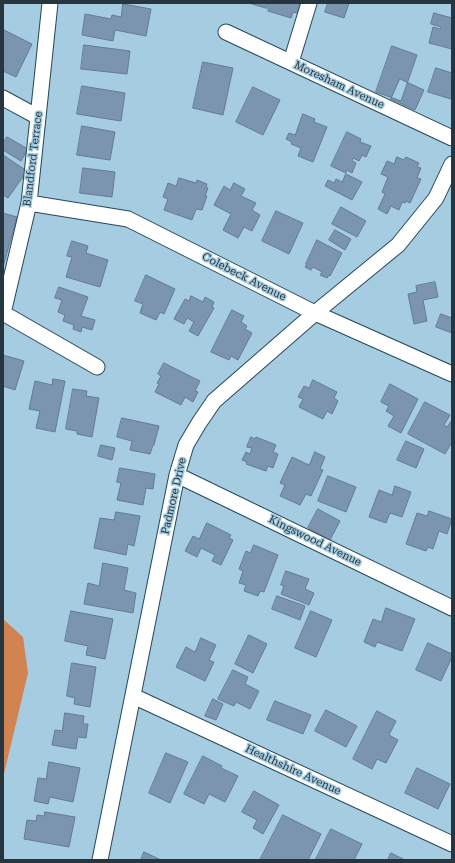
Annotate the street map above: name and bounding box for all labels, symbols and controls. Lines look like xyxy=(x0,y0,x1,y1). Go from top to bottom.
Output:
street label: Moresham Avenue xyxy=(292,58,386,112)
street label: Blandford Terrace xyxy=(21,111,45,207)
street label: Colebeck Avenue xyxy=(200,250,288,304)
street label: Padmore Drive xyxy=(159,456,189,536)
street label: Kingswood Avenue xyxy=(266,513,364,569)
street label: Healthshire Avenue xyxy=(243,742,343,798)

